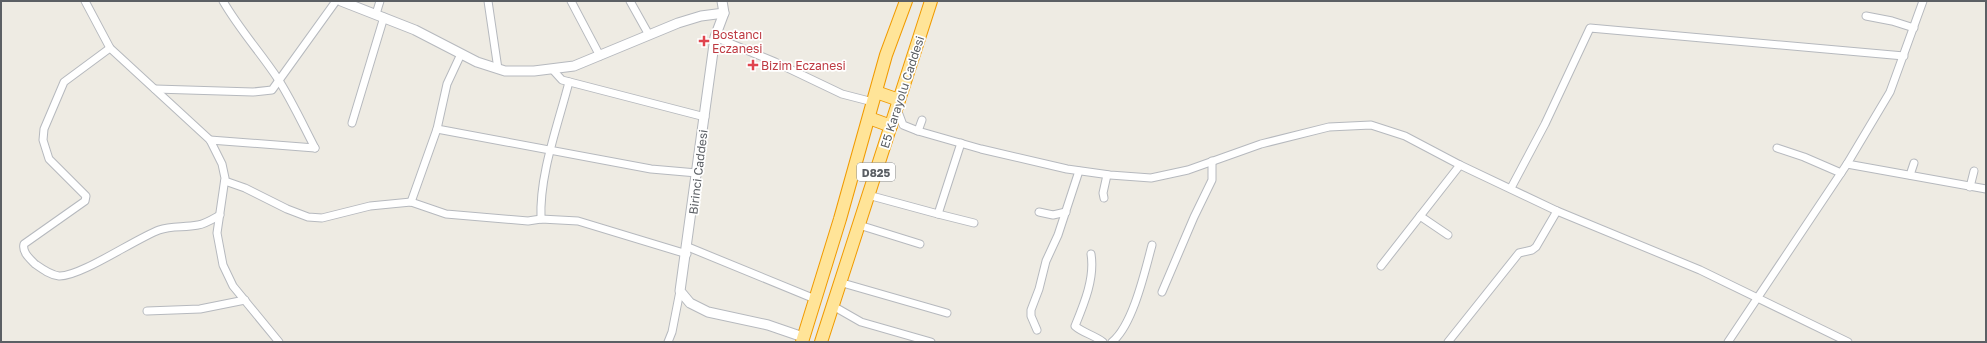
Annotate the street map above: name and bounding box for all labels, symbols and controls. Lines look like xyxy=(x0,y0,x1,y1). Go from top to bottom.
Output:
place label: Bostancı Eczanesi xyxy=(712,27,763,56)
street label: E5 Karayolu Caddesi xyxy=(877,34,927,150)
marker: Bostancı Eczanesi xyxy=(699,36,709,46)
place label: Bizim Eczanesi xyxy=(761,58,846,73)
marker: Bizim Eczanesi xyxy=(748,60,758,70)
street label: Birinci Caddesi xyxy=(685,129,711,215)
road number: D825 xyxy=(857,163,895,181)

